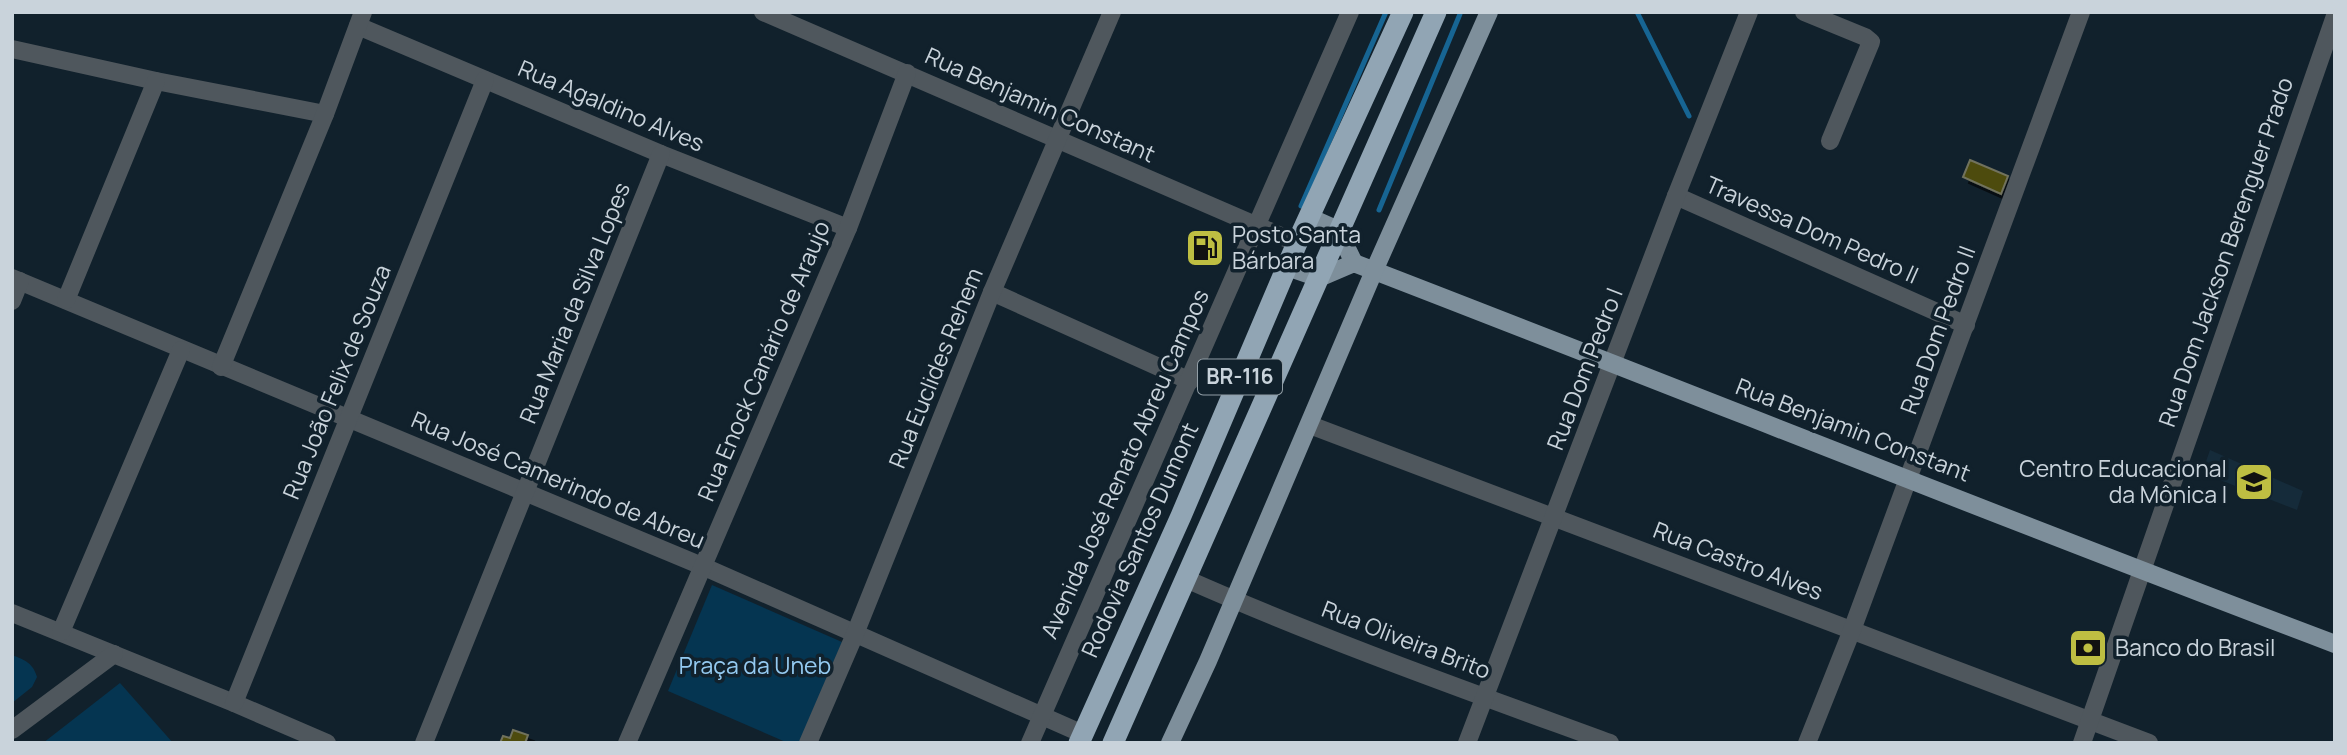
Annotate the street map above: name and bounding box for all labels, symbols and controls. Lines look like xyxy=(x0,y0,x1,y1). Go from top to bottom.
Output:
street label: Rua Benjamin Constant xyxy=(920,39,1161,169)
street label: Rua Agaldino Alves xyxy=(513,51,709,159)
street label: Rua Dom Jackson Berenguer Prado xyxy=(2150,73,2300,431)
street label: Travessa Dom Pedro II xyxy=(1701,168,1924,290)
street label: Rua Maria da Silva Lopes xyxy=(511,177,637,428)
street label: Rua Enock Canário de Araujo xyxy=(689,215,837,506)
place label: Posto Santa Bárbara xyxy=(1232,218,1361,276)
fuel station icon: Posto Santa Bárbara xyxy=(1184,227,1226,269)
street label: Rua Dom Pedro II xyxy=(1892,241,1982,418)
street label: Rua João Felix de Souza xyxy=(274,260,398,504)
street label: Rua Euclides Rehem xyxy=(880,263,990,473)
street label: Rua Dom Pedro I xyxy=(1538,283,1630,454)
street label: Avenida José Renato Abreu Campos xyxy=(1032,284,1216,643)
road number: BR-116 xyxy=(1198,360,1282,394)
street label: Rua Benjamin Constant xyxy=(1732,370,1975,489)
street label: Rua José Camerindo de Abreu xyxy=(407,403,710,556)
street label: Rodovia Santos Dumont xyxy=(1073,417,1205,662)
place label: Centro Educacional da Mônica I xyxy=(2019,452,2227,510)
school or university icon: Centro Educacional da Mônica I xyxy=(2233,461,2275,503)
street label: Rua Castro Alves xyxy=(1649,513,1828,607)
street label: Rua Oliveira Brito xyxy=(1317,592,1495,686)
bank icon: Banco do Brasil xyxy=(2067,627,2109,669)
place label: Banco do Brasil xyxy=(2115,631,2275,663)
park label: Praça da Uneb xyxy=(679,649,831,681)

